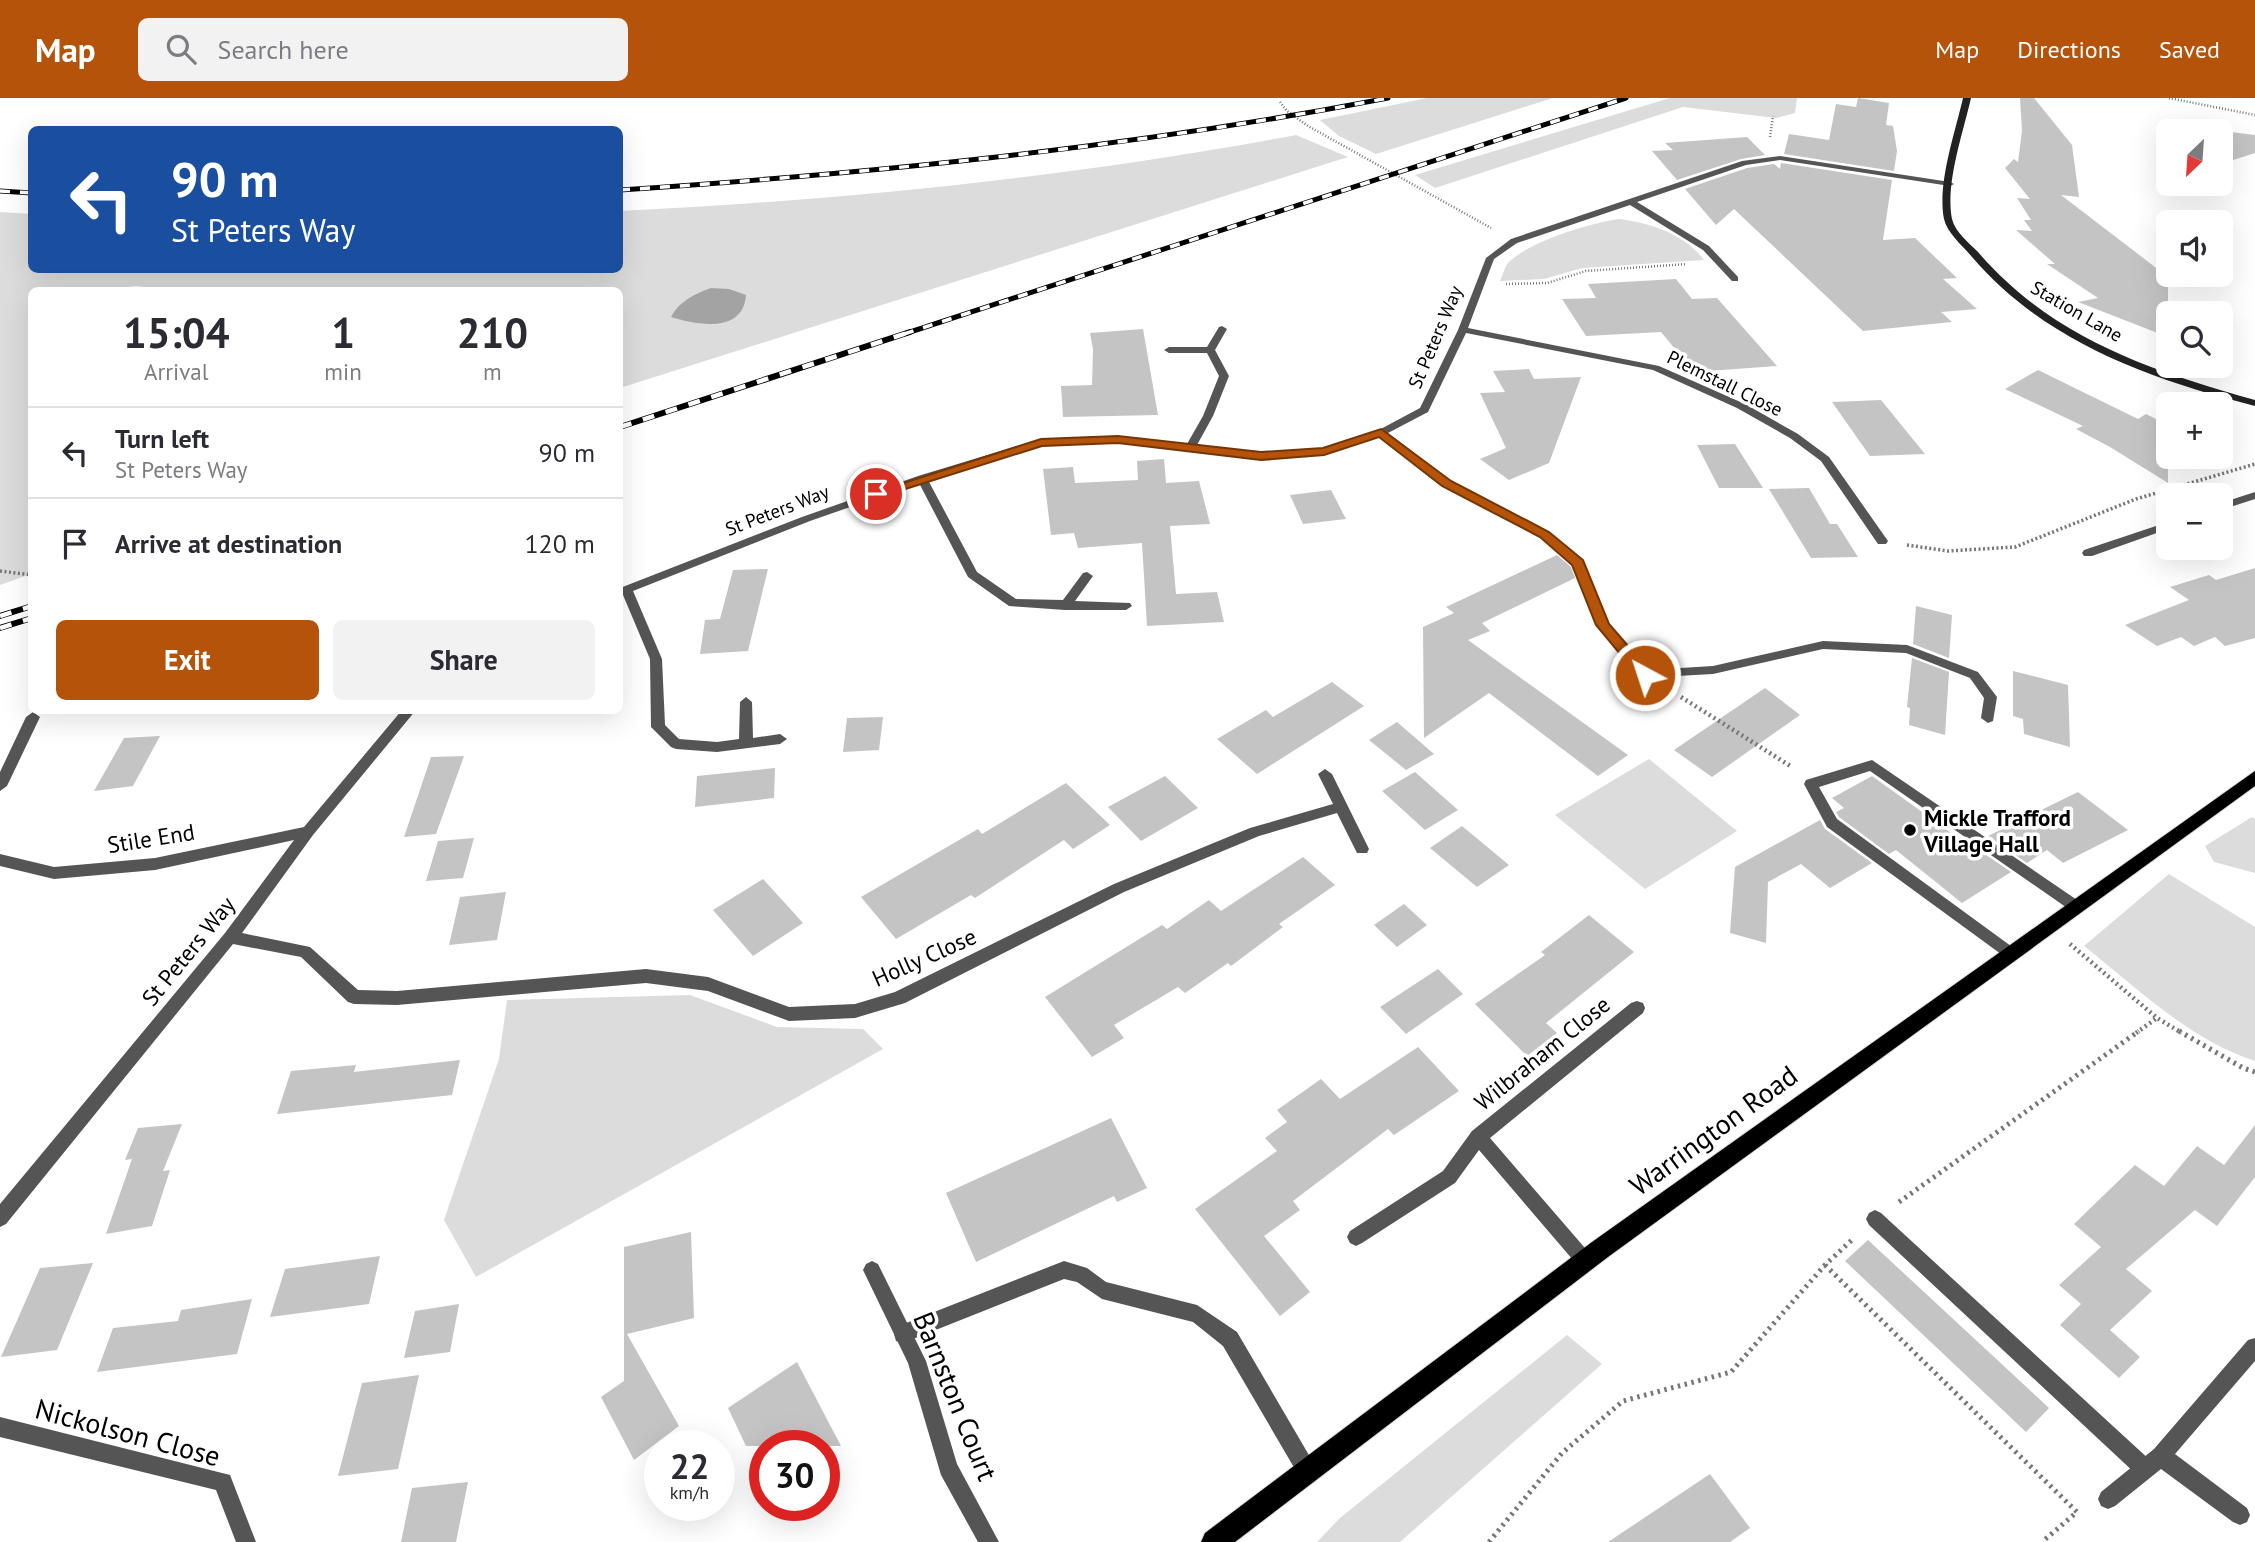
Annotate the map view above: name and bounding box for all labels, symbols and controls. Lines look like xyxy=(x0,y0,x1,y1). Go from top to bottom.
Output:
search box xyxy=(138,18,628,81)
text: Map xyxy=(35,28,96,71)
icon: search xyxy=(162,30,200,68)
text: Search here xyxy=(218,33,349,66)
text: Map xyxy=(1935,34,1979,65)
text: Directions xyxy=(2017,34,2121,65)
text: Saved xyxy=(2159,34,2220,65)
north arrow xyxy=(2156,119,2233,196)
map controls xyxy=(2156,119,2233,560)
text: 90 m xyxy=(171,147,278,211)
icon: left xyxy=(56,154,147,245)
text: St Peters Way xyxy=(171,209,355,251)
button: sound xyxy=(2156,210,2233,287)
street label: Station Lane xyxy=(2027,275,2127,347)
street label: St Peters Way xyxy=(1403,282,1467,392)
button: search xyxy=(2156,301,2233,378)
text: 15:04 xyxy=(123,305,229,360)
text: 1 xyxy=(331,305,355,360)
text: 210 xyxy=(457,305,528,360)
street label: Plemstall Close xyxy=(1663,345,1787,421)
text: Arrival xyxy=(144,357,208,386)
text: min xyxy=(324,357,362,386)
text: m xyxy=(483,357,502,386)
button: + xyxy=(2156,392,2233,469)
text: Turn left xyxy=(115,422,209,455)
icon: left xyxy=(56,434,94,472)
text: 90 m xyxy=(539,436,595,469)
text: St Peters Way xyxy=(115,455,248,484)
pin xyxy=(846,464,906,524)
icon: arrive xyxy=(857,475,895,513)
street label: St Peters Way xyxy=(722,479,833,541)
button: − xyxy=(2156,483,2233,560)
icon: arrive xyxy=(56,525,94,563)
text: Arrive at destination xyxy=(115,527,342,560)
text: 120 m xyxy=(524,527,595,560)
button: Exit xyxy=(56,620,319,700)
button: Share xyxy=(333,620,595,700)
position arrow xyxy=(1608,638,1682,712)
place label: Mickle Trafford Village Hall xyxy=(1923,803,2071,858)
street label: Stile End xyxy=(105,817,197,859)
marker: Mickle Trafford Village Hall xyxy=(1902,822,1918,838)
street label: St Peters Way xyxy=(135,890,241,1012)
street label: Holly Close xyxy=(867,921,981,993)
street label: Wilbraham Close xyxy=(1468,990,1616,1116)
street label: Warrington Road xyxy=(1622,1057,1804,1203)
street label: Barnston Court xyxy=(905,1306,1007,1486)
street label: Nickolson Close xyxy=(31,1390,225,1474)
speed limit sign: 30 xyxy=(749,1430,840,1521)
text: 22 xyxy=(670,1443,709,1489)
text: km/h xyxy=(670,1481,709,1504)

